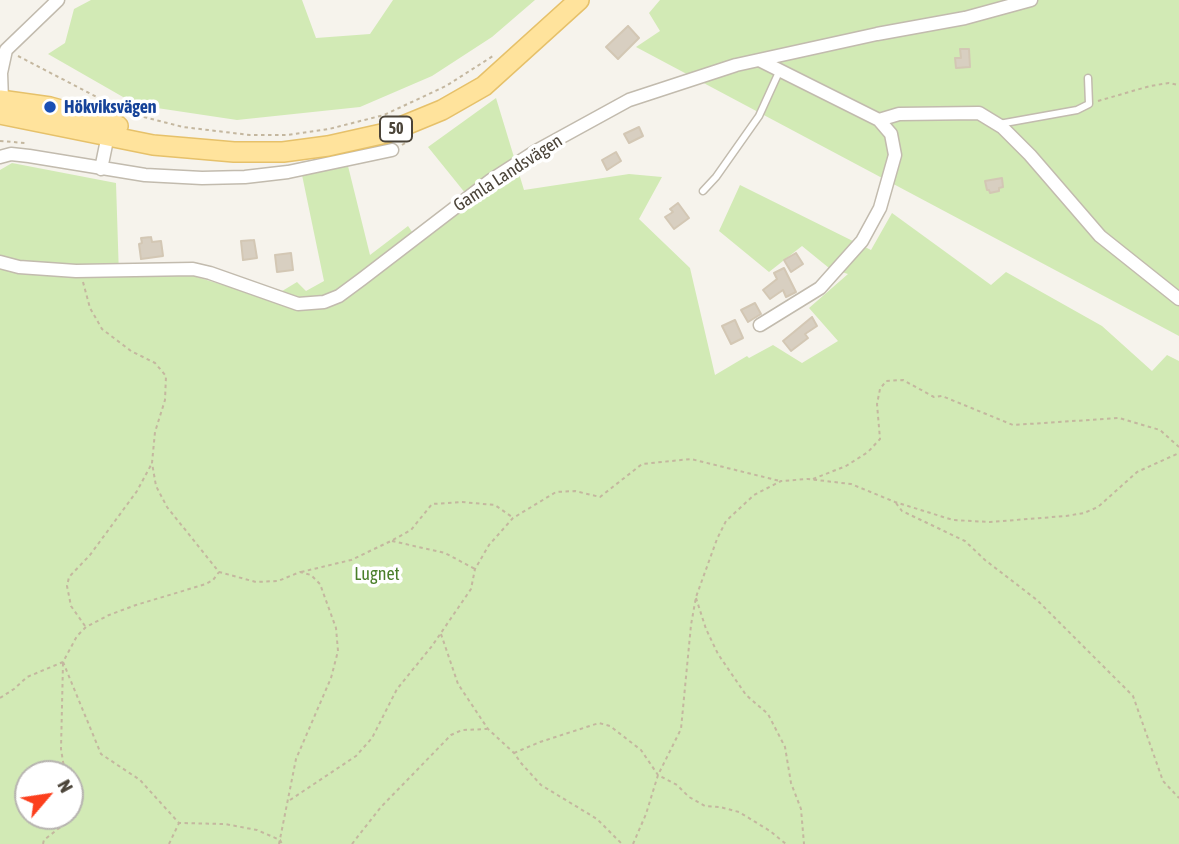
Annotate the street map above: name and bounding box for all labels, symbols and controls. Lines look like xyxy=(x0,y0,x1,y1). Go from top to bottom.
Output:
place label: Hökviksvägen xyxy=(64,96,157,118)
marker: Hökviksvägen xyxy=(42,99,58,115)
road number: 50 xyxy=(380,116,412,141)
street label: Gamla Landsvägen xyxy=(450,130,566,216)
park label: Lugnet xyxy=(354,563,400,585)
north arrow xyxy=(14,760,84,830)
text: N xyxy=(53,776,78,796)

